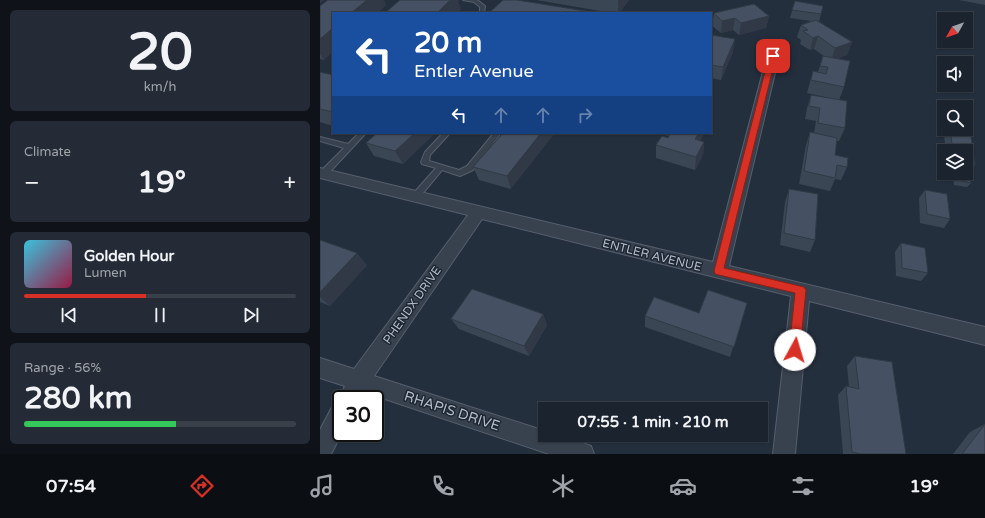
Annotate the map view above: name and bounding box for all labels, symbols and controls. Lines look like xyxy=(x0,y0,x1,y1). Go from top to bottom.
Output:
north arrow xyxy=(937,12,973,48)
map controls xyxy=(937,12,973,180)
text: 20 xyxy=(127,21,193,84)
text: 20 m xyxy=(414,26,482,60)
icon: left xyxy=(348,28,400,80)
pin xyxy=(756,39,790,73)
icon: arrive xyxy=(762,45,784,67)
button: sound xyxy=(937,56,973,92)
text: Entler Avenue xyxy=(414,60,534,82)
text: km/h xyxy=(144,79,176,95)
button: search xyxy=(937,100,973,136)
icon: left xyxy=(448,104,470,126)
icon: ahead xyxy=(490,104,512,126)
icon: ahead xyxy=(532,104,554,126)
icon: right xyxy=(574,104,596,126)
text: Climate xyxy=(24,144,71,160)
button: layers xyxy=(937,144,973,180)
text: 19° xyxy=(137,164,186,201)
text: − xyxy=(24,170,40,196)
text: + xyxy=(284,170,296,196)
street label: ENTLER AVENUE xyxy=(601,236,703,274)
text: Golden Hour xyxy=(84,247,174,265)
street label: PHENDX DRIVE xyxy=(380,263,444,346)
text: Lumen xyxy=(84,265,127,281)
icon: previous xyxy=(58,304,80,326)
icon: pause xyxy=(149,304,171,326)
icon: next xyxy=(240,304,262,326)
position arrow xyxy=(774,329,816,371)
text: Range · 56% xyxy=(24,360,101,376)
text: 280 km xyxy=(24,380,132,417)
street label: RHAPIS DRIVE xyxy=(402,388,502,435)
speed limit sign: 30 xyxy=(332,390,384,442)
text: 07:55 · 1 min · 210 m xyxy=(578,413,728,431)
icon: directions xyxy=(188,472,216,500)
icon: music xyxy=(308,472,336,500)
icon: phone xyxy=(429,472,457,500)
icon: climate xyxy=(549,472,577,500)
icon: car xyxy=(669,472,697,500)
icon: filters xyxy=(789,472,817,500)
text: 07:54 xyxy=(46,475,96,497)
text: 19° xyxy=(909,475,939,497)

